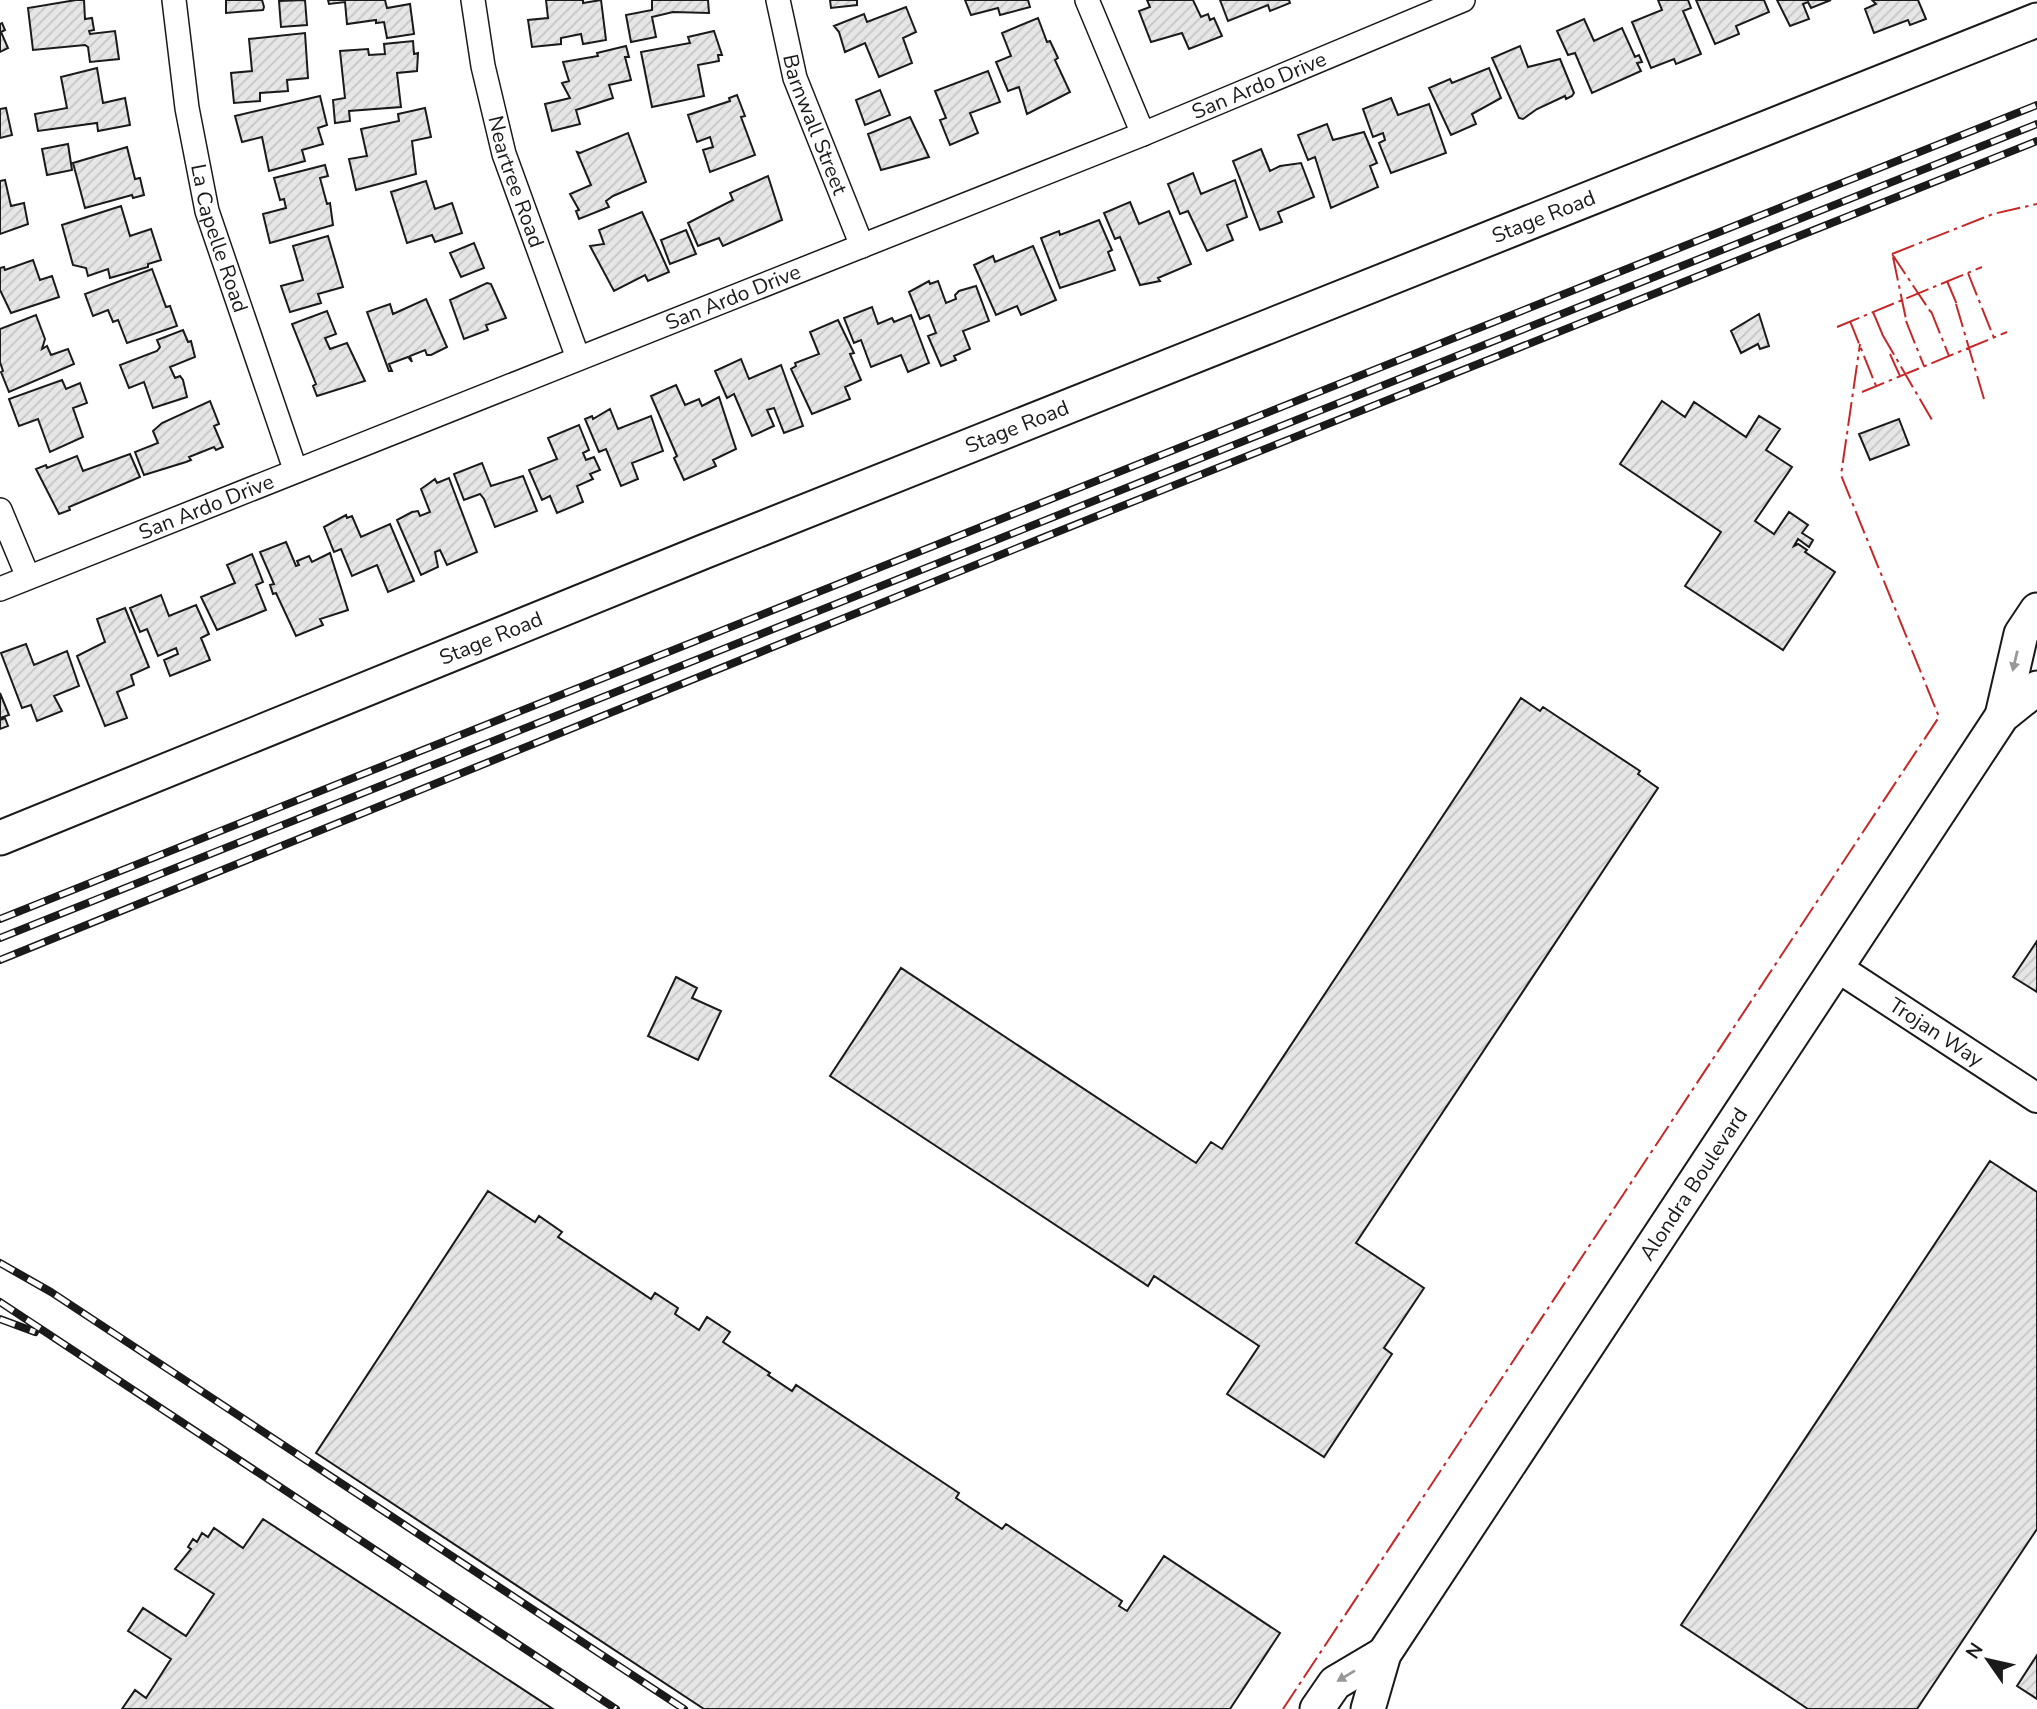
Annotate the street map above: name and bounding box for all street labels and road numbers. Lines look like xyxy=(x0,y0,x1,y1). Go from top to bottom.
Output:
street label: San Ardo Drive xyxy=(1188,45,1331,126)
street label: Barnwall Street xyxy=(776,51,854,199)
street label: Neartree Road xyxy=(481,113,551,251)
street label: La Capelle Road xyxy=(184,161,255,316)
street label: Stage Road xyxy=(1488,184,1600,250)
street label: San Ardo Drive xyxy=(661,258,805,337)
street label: Stage Road xyxy=(961,394,1073,460)
street label: San Ardo Drive xyxy=(135,467,278,546)
street label: Stage Road xyxy=(435,605,547,672)
street label: Trojan Way xyxy=(1884,991,1989,1073)
street label: Alondra Boulevard xyxy=(1633,1102,1754,1266)

